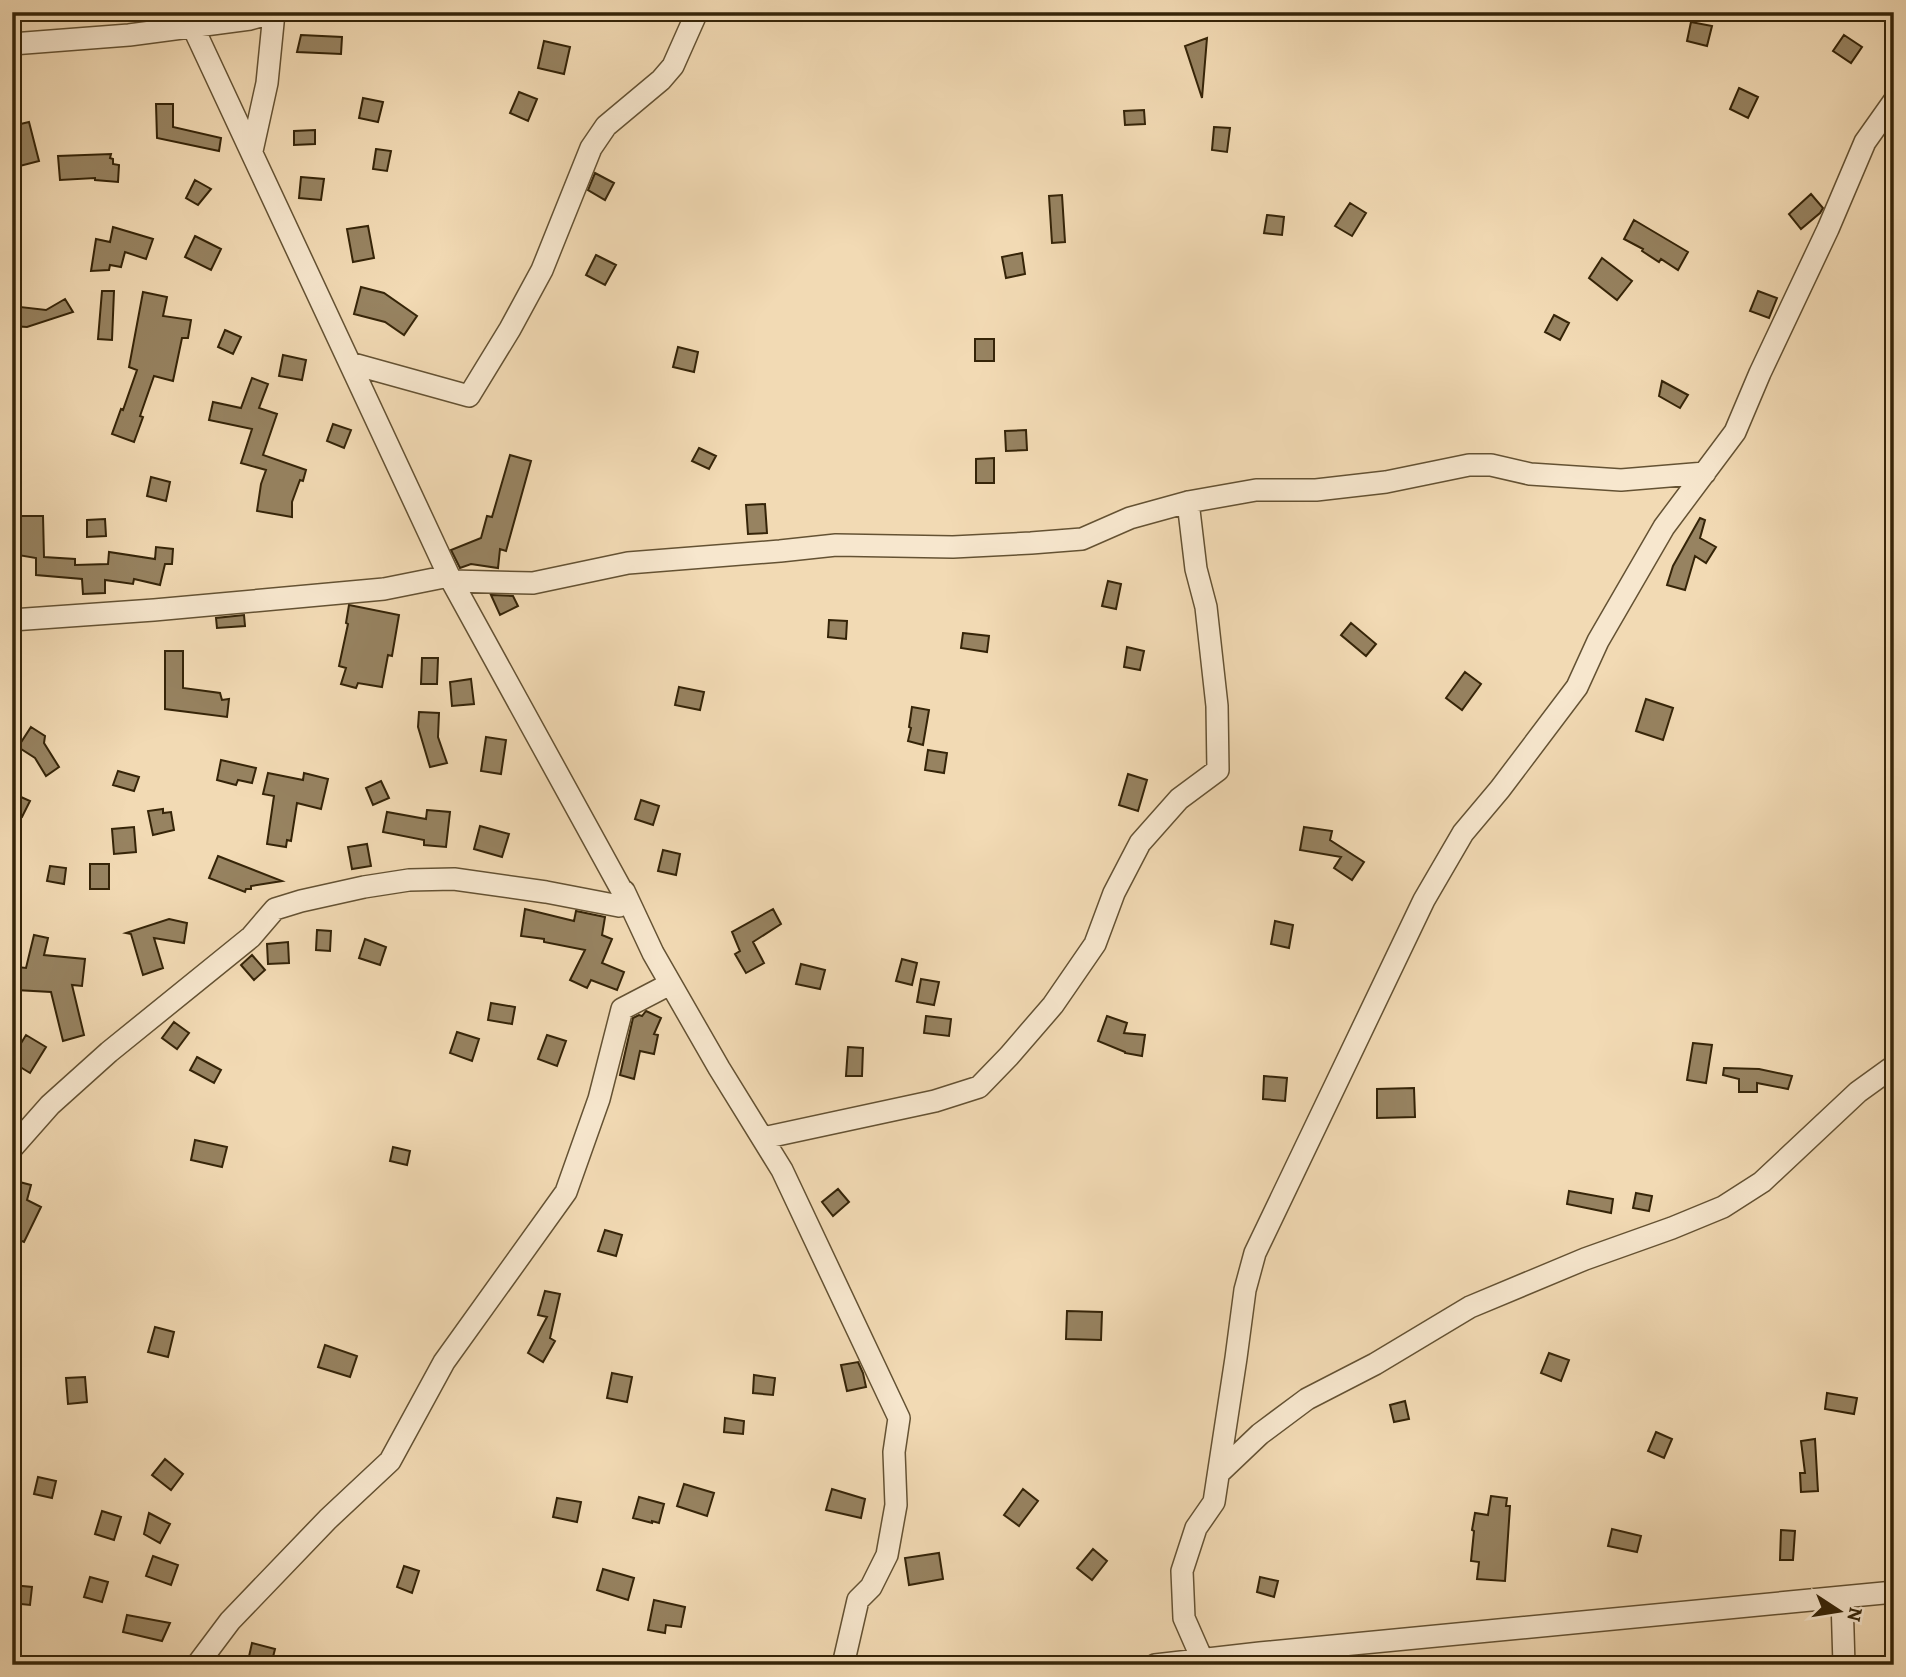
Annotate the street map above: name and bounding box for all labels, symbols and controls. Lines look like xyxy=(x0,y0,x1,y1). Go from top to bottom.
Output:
north arrow xyxy=(1804,1576,1874,1646)
text: N xyxy=(1840,1605,1869,1624)

